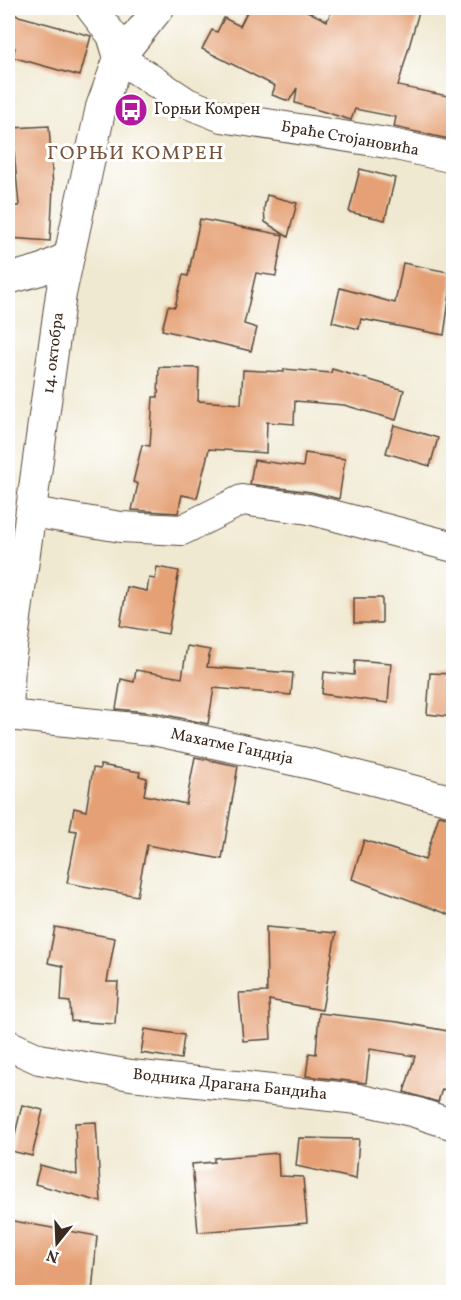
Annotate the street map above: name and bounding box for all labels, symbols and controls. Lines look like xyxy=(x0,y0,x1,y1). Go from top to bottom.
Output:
bus stop icon: Горњи Комрен xyxy=(113,92,149,128)
place label: Горњи Комрен xyxy=(154,99,261,121)
street label: Браће Стојановића xyxy=(279,116,421,162)
district label: ГОРЊИ КОМРЕН xyxy=(47,140,225,168)
street label: 14. октобра xyxy=(38,311,70,395)
street label: Махатме Гандија xyxy=(169,723,295,771)
street label: Водника Драгана Бандића xyxy=(132,1064,328,1106)
north arrow xyxy=(27,1213,87,1273)
text: N xyxy=(44,1243,62,1268)

